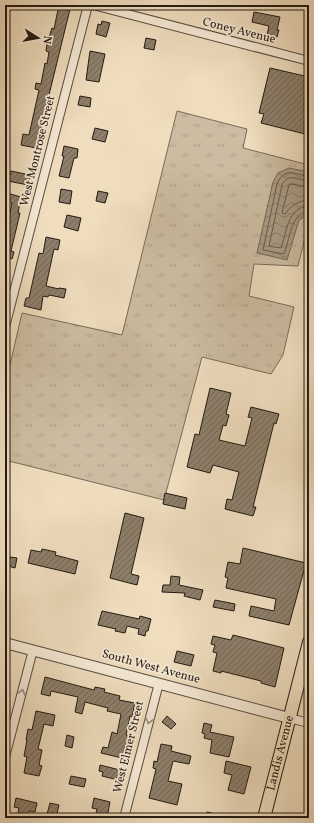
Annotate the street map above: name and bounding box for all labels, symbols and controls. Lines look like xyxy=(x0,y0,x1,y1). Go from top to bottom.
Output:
street label: Coney Avenue xyxy=(201,14,277,48)
north arrow xyxy=(18,18,58,58)
text: N xyxy=(38,34,54,45)
street label: West Montrose Street xyxy=(17,94,59,208)
street label: South West Avenue xyxy=(100,646,202,688)
one-way arrow xyxy=(17,689,26,696)
street label: West Elmer Street xyxy=(110,699,148,795)
street label: Landis Avenue xyxy=(263,713,298,792)
one-way arrow xyxy=(145,717,154,724)

